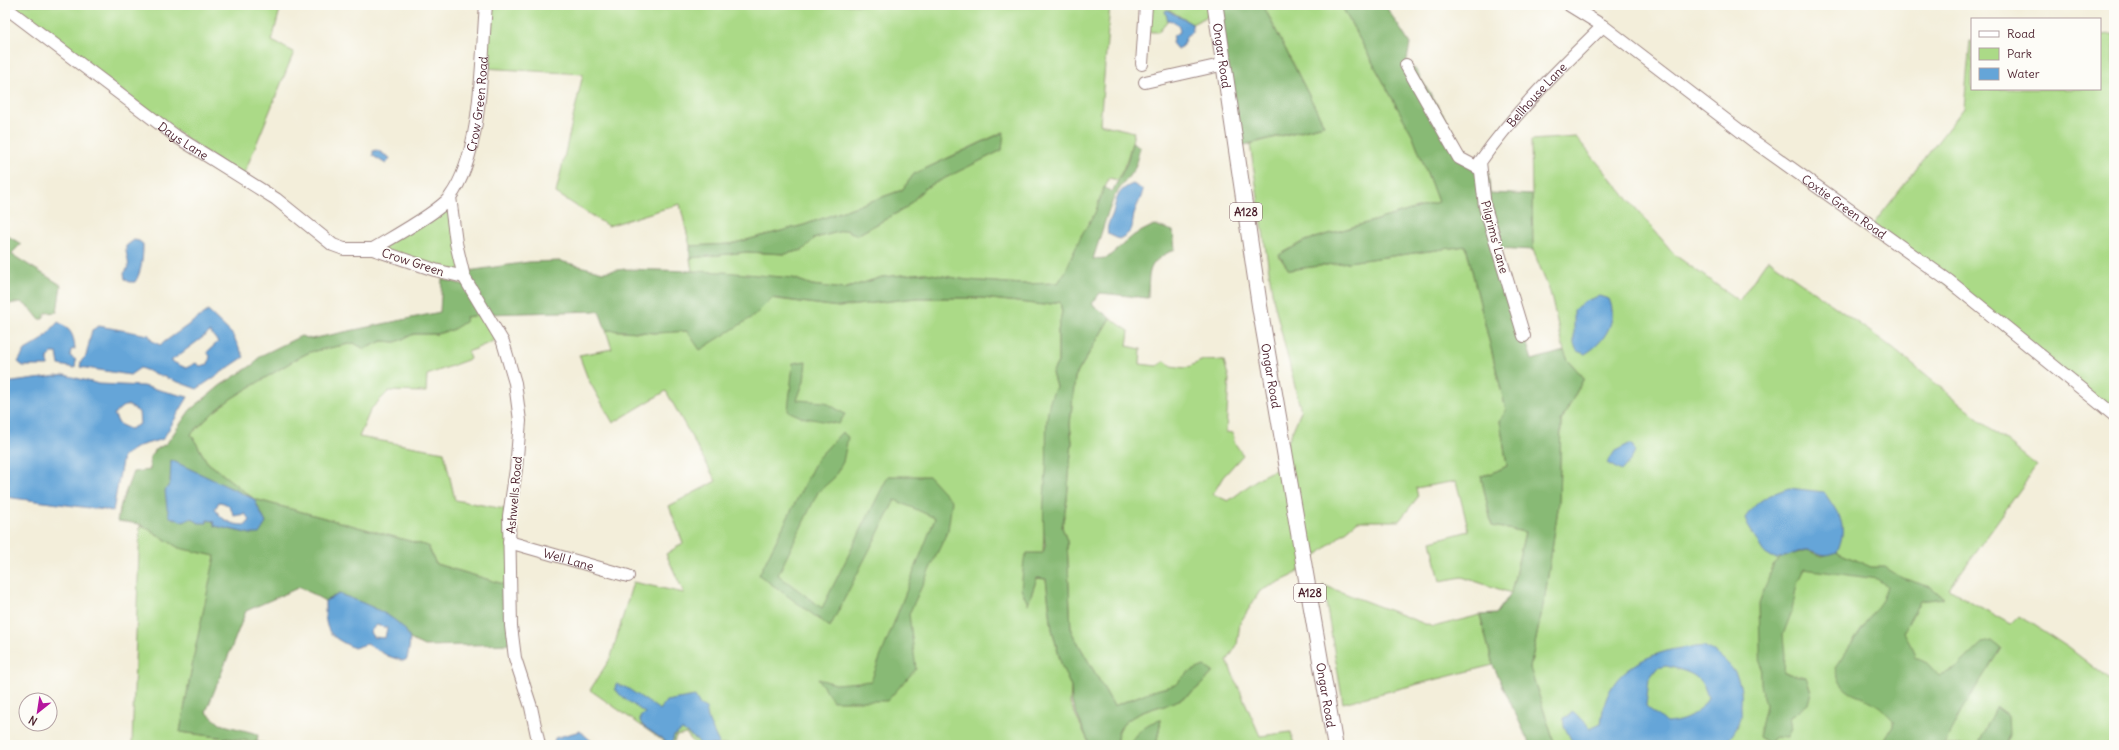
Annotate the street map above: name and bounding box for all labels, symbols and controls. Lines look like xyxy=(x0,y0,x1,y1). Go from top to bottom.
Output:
legend xyxy=(1971,18,2101,90)
street label: Ongar Road xyxy=(1210,22,1235,89)
text: Road xyxy=(2007,26,2035,41)
text: Park xyxy=(2007,46,2032,61)
street label: Crow Green Road xyxy=(463,56,490,153)
street label: Bellhouse Lane xyxy=(1503,59,1569,130)
text: Water xyxy=(2007,66,2040,81)
street label: Days Lane xyxy=(156,118,211,162)
street label: Coxtie Green Road xyxy=(1799,171,1889,241)
street label: Pilgrims' Lane xyxy=(1478,199,1512,275)
road number: A128 xyxy=(1230,203,1262,221)
street label: Crow Green xyxy=(380,245,446,279)
street label: Ongar Road xyxy=(1259,342,1284,409)
street label: Ashwells Road xyxy=(503,456,525,534)
street label: Well Lane xyxy=(542,545,596,573)
road number: A128 xyxy=(1294,584,1326,602)
street label: Ongar Road xyxy=(1313,661,1339,729)
north arrow xyxy=(18,692,58,732)
text: N xyxy=(26,713,40,729)

